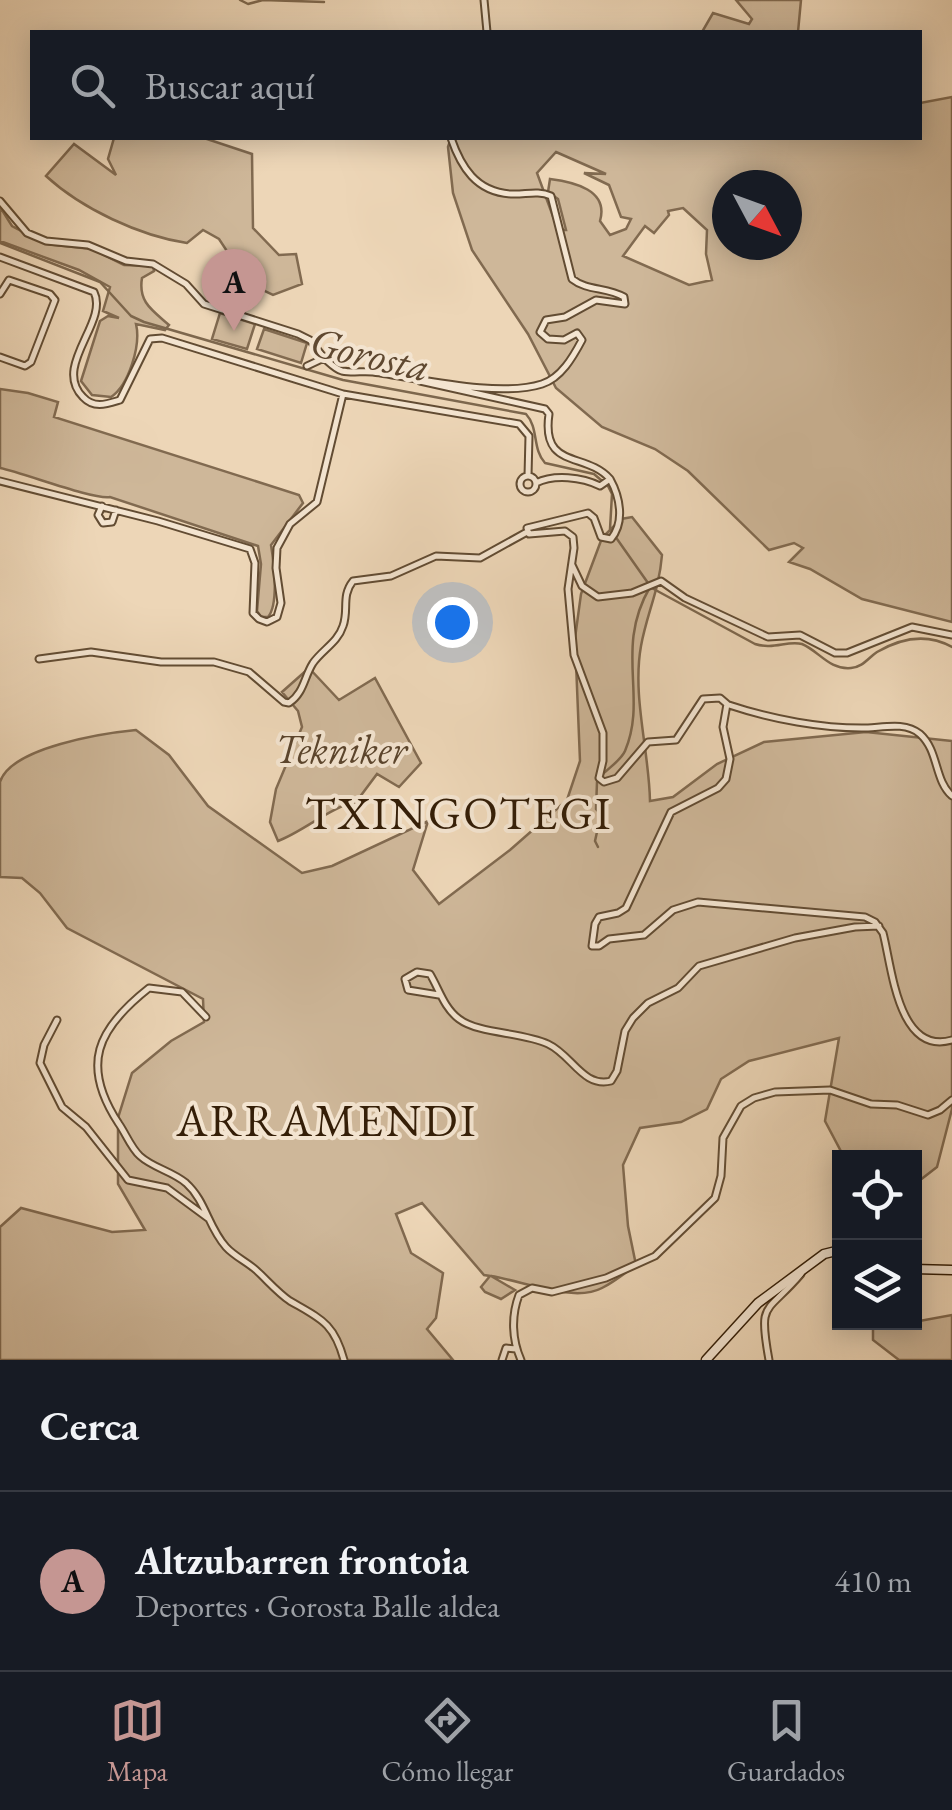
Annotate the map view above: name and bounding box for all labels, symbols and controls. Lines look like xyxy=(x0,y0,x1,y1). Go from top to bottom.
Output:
search box xyxy=(30,30,922,140)
icon: search xyxy=(65,58,120,113)
text: Buscar aquí xyxy=(145,61,314,110)
north arrow xyxy=(712,170,802,260)
pin: A xyxy=(202,248,266,331)
water label: Gorosta xyxy=(305,314,435,394)
your location xyxy=(427,597,478,648)
park label: Tekniker xyxy=(275,723,409,775)
district label: TXINGOTEGI xyxy=(305,784,613,842)
district label: ARRAMENDI xyxy=(175,1091,478,1149)
map controls xyxy=(832,1150,922,1330)
button: locate xyxy=(832,1150,922,1240)
button: layers xyxy=(832,1240,922,1330)
text: Cerca xyxy=(40,1398,139,1453)
text: Altzubarren frontoia xyxy=(135,1536,469,1585)
text: A xyxy=(61,1560,84,1602)
text: 410 m xyxy=(835,1560,912,1602)
text: Deportes · Gorosta Balle aldea xyxy=(135,1585,500,1627)
tab: Mapa xyxy=(107,1693,168,1789)
tab: Cómo llegar xyxy=(381,1693,513,1789)
tab: Guardados xyxy=(727,1693,845,1789)

